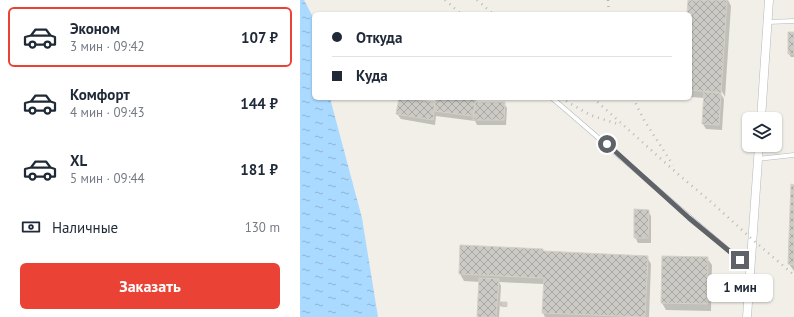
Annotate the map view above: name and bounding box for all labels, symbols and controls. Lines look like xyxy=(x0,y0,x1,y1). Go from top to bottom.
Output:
icon: car xyxy=(22,19,58,55)
text: Эконом xyxy=(70,19,120,38)
text: 107 ₽ xyxy=(241,28,278,47)
text: Откуда xyxy=(356,28,402,47)
text: 3 мин · 09:42 xyxy=(70,38,145,55)
text: Куда xyxy=(356,66,388,85)
icon: car xyxy=(22,85,58,121)
text: Комфорт xyxy=(70,85,130,104)
text: 144 ₽ xyxy=(240,94,278,113)
text: 4 мин · 09:43 xyxy=(70,104,145,121)
map controls xyxy=(742,112,782,152)
button: layers xyxy=(742,112,782,152)
route start xyxy=(598,135,616,153)
icon: car xyxy=(22,151,58,187)
text: XL xyxy=(70,151,87,170)
text: 181 ₽ xyxy=(240,160,278,179)
text: 5 мин · 09:44 xyxy=(70,170,145,187)
icon: cash xyxy=(20,216,42,238)
text: Наличные xyxy=(52,218,118,237)
text: 130 m xyxy=(245,219,280,236)
route end xyxy=(731,251,749,269)
button: Заказать xyxy=(20,263,280,309)
callout: 1 мин xyxy=(707,274,773,302)
text: 1 мин xyxy=(723,279,757,296)

